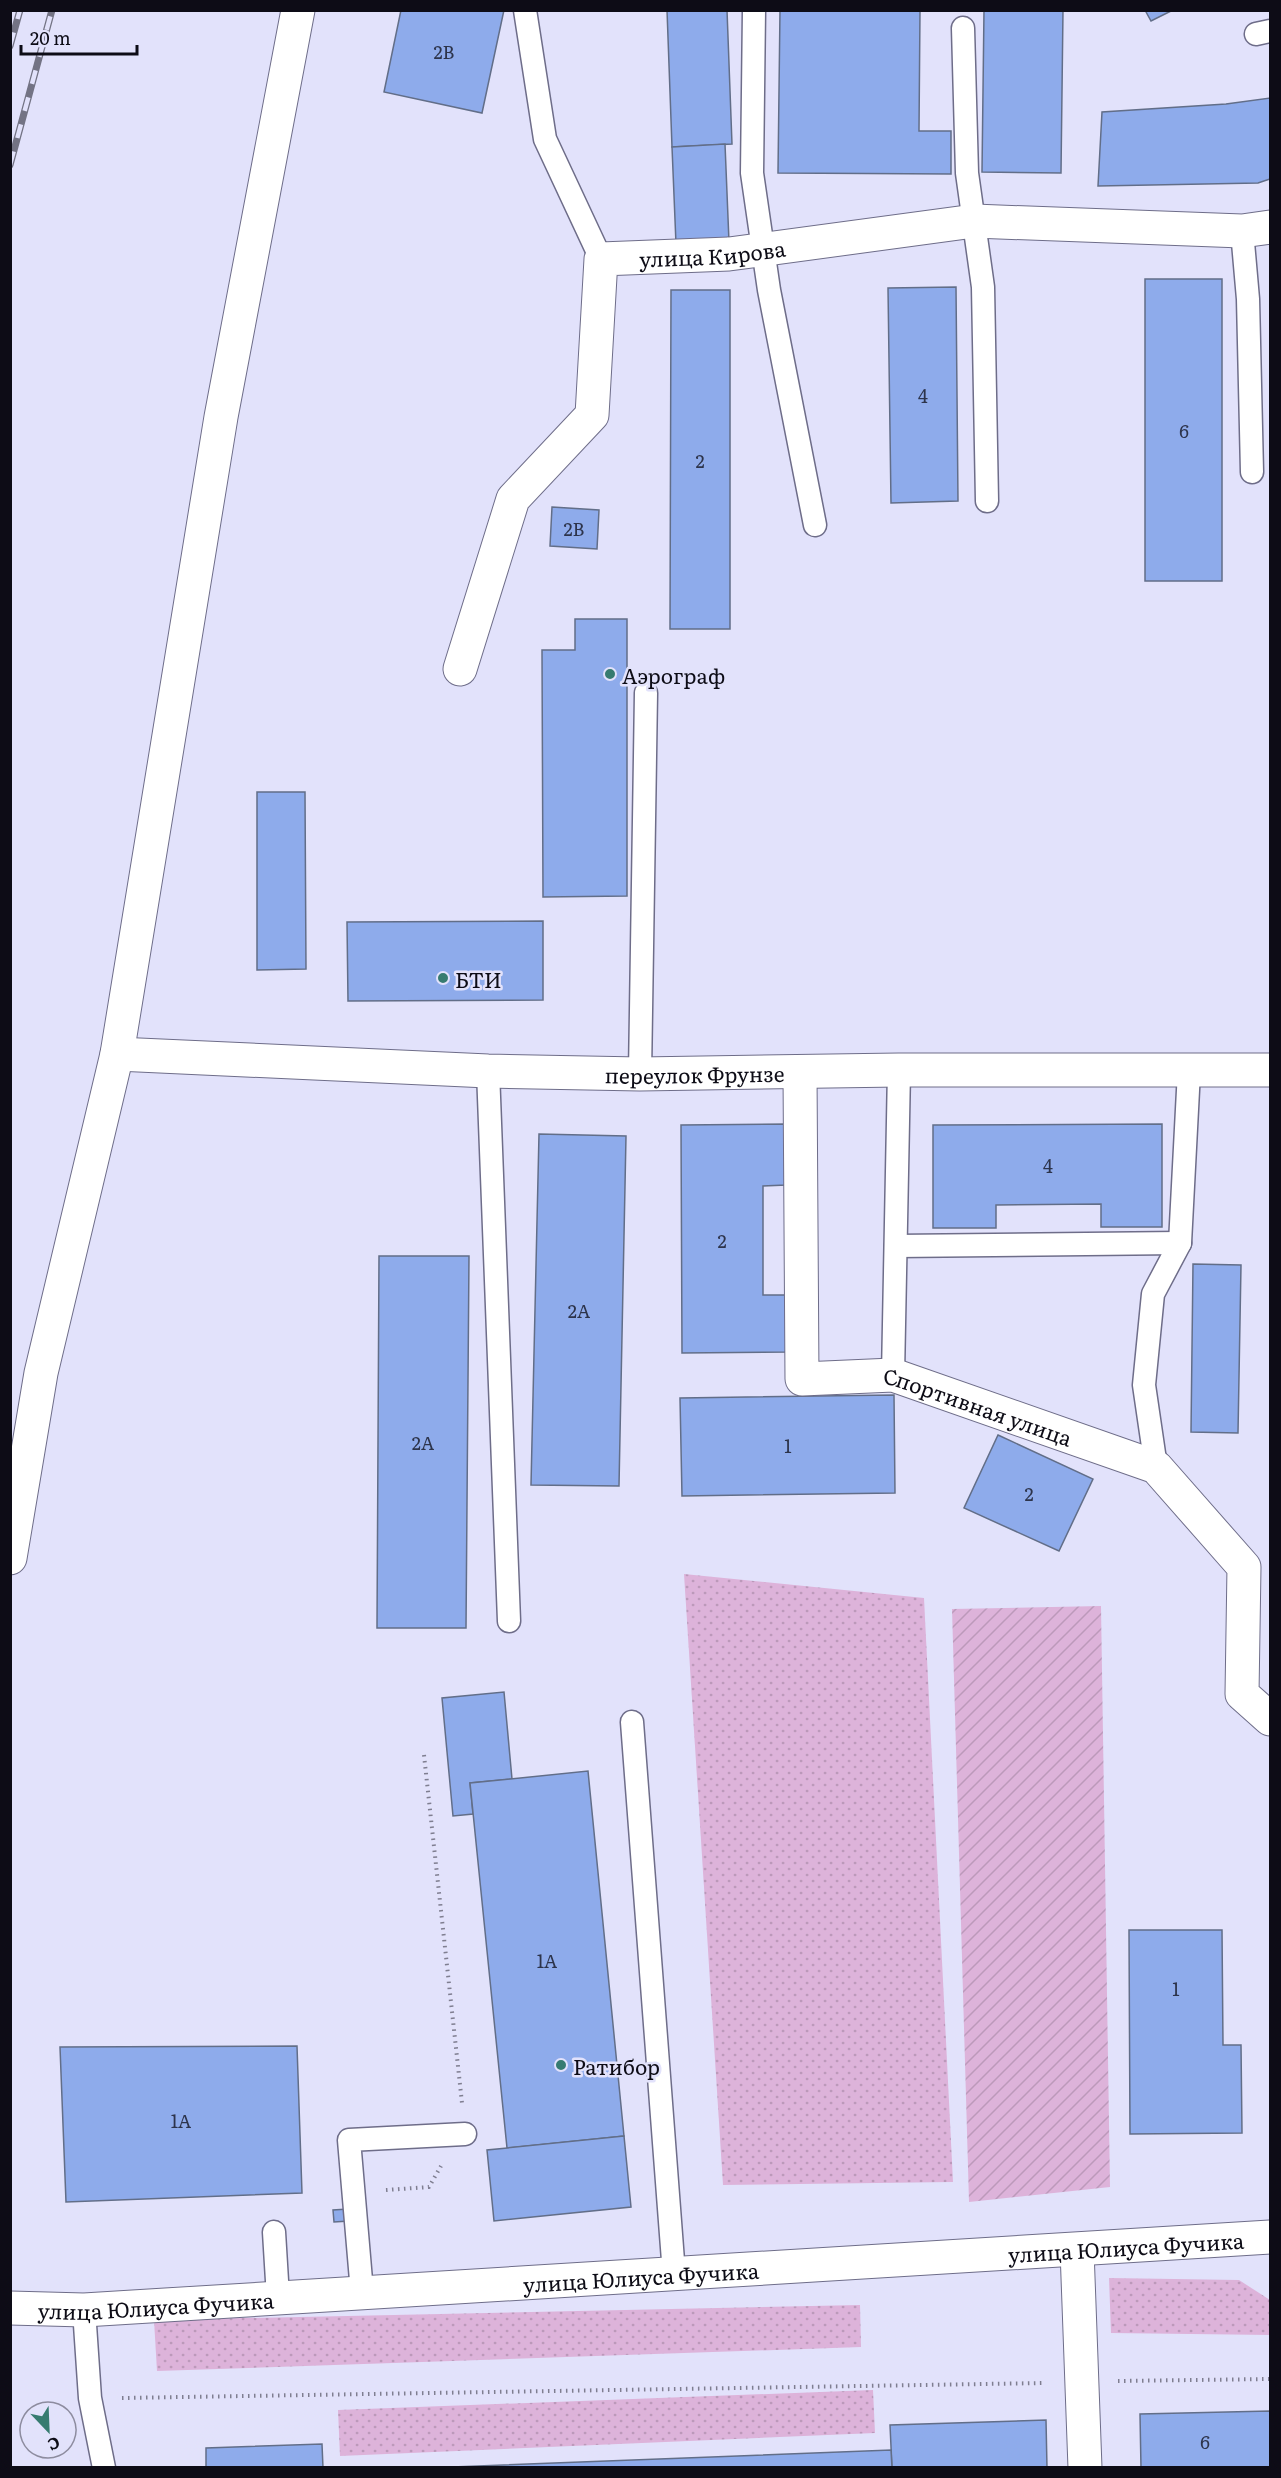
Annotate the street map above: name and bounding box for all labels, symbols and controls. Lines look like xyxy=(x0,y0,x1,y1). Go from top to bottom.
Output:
scale bar xyxy=(21,18,136,56)
text: 20 m xyxy=(30,24,71,51)
house number: 2В xyxy=(433,38,455,65)
street label: улица Кирова xyxy=(638,231,788,273)
house number: 4 xyxy=(918,382,928,409)
house number: 6 xyxy=(1179,417,1189,444)
house number: 2 xyxy=(695,447,705,474)
house number: 2В xyxy=(563,515,585,542)
place label: Аэрограф xyxy=(622,659,725,690)
marker: Аэрограф xyxy=(603,667,617,681)
place label: БТИ xyxy=(455,963,502,994)
marker: БТИ xyxy=(436,971,450,985)
street label: переулок Фрунзе xyxy=(604,1056,785,1090)
house number: 4 xyxy=(1043,1152,1053,1179)
house number: 2 xyxy=(717,1227,727,1254)
house number: 2А xyxy=(568,1297,590,1324)
street label: Спортивная улица xyxy=(883,1359,1078,1452)
house number: 2А xyxy=(412,1429,434,1456)
house number: 1 xyxy=(784,1432,792,1459)
house number: 2 xyxy=(1024,1480,1034,1507)
house number: 1А xyxy=(537,1947,557,1974)
house number: 1 xyxy=(1172,1975,1180,2002)
place label: Ратибор xyxy=(573,2050,660,2081)
marker: Ратибор xyxy=(554,2058,568,2072)
house number: 1А xyxy=(171,2107,191,2134)
street label: улица Юлиуса Фучика xyxy=(1007,2223,1246,2269)
street label: улица Юлиуса Фучика xyxy=(522,2253,761,2298)
street label: улица Юлиуса Фучика xyxy=(37,2283,276,2326)
north arrow xyxy=(18,2400,78,2460)
house number: 6 xyxy=(1200,2428,1210,2455)
text: С xyxy=(44,2431,64,2458)

